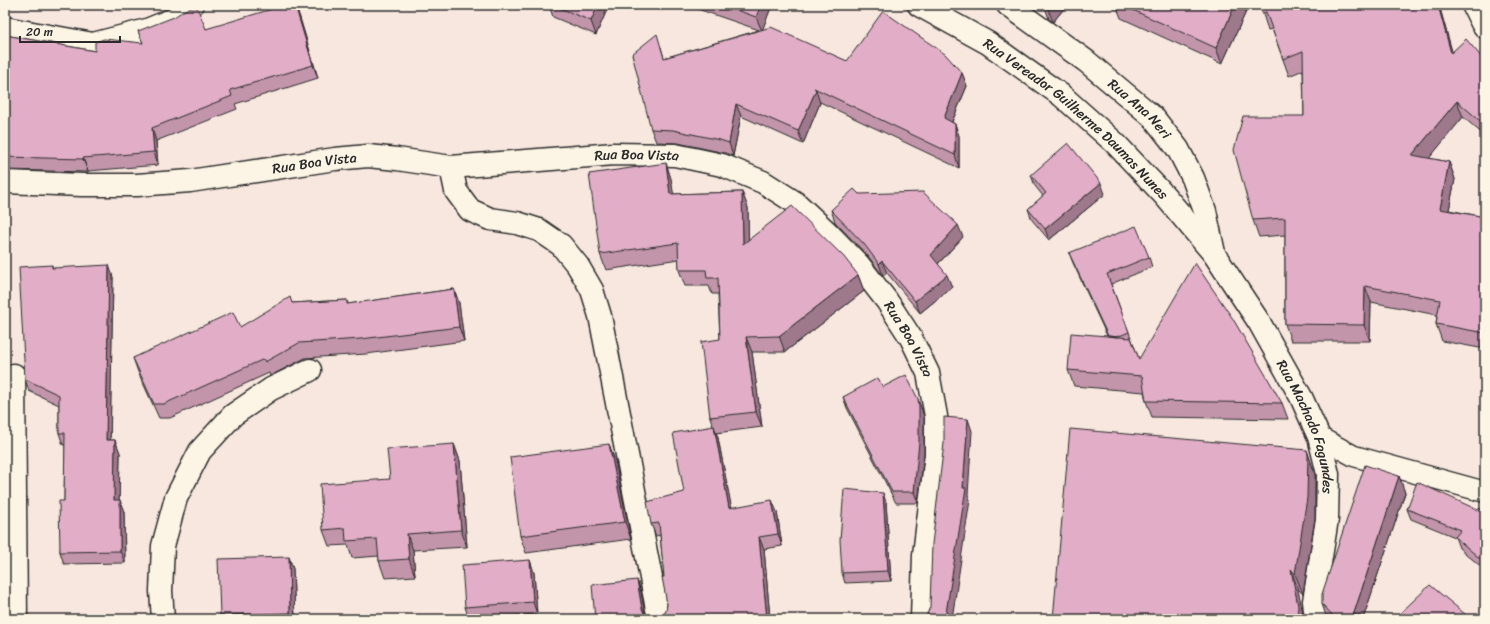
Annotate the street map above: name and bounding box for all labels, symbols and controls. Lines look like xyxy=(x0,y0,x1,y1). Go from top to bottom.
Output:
scale bar xyxy=(20,18,120,44)
text: 20 m xyxy=(26,21,53,43)
street label: Rua Vereador Guilherme Daumas Nunes xyxy=(978,31,1175,206)
street label: Rua Ana Neri xyxy=(1102,72,1179,145)
street label: Rua Boa Vista xyxy=(593,141,682,168)
street label: Rua Boa Vista xyxy=(270,145,358,181)
street label: Rua Boa Vista xyxy=(877,296,941,379)
street label: Rua Machado Fagundes xyxy=(1270,355,1341,494)

